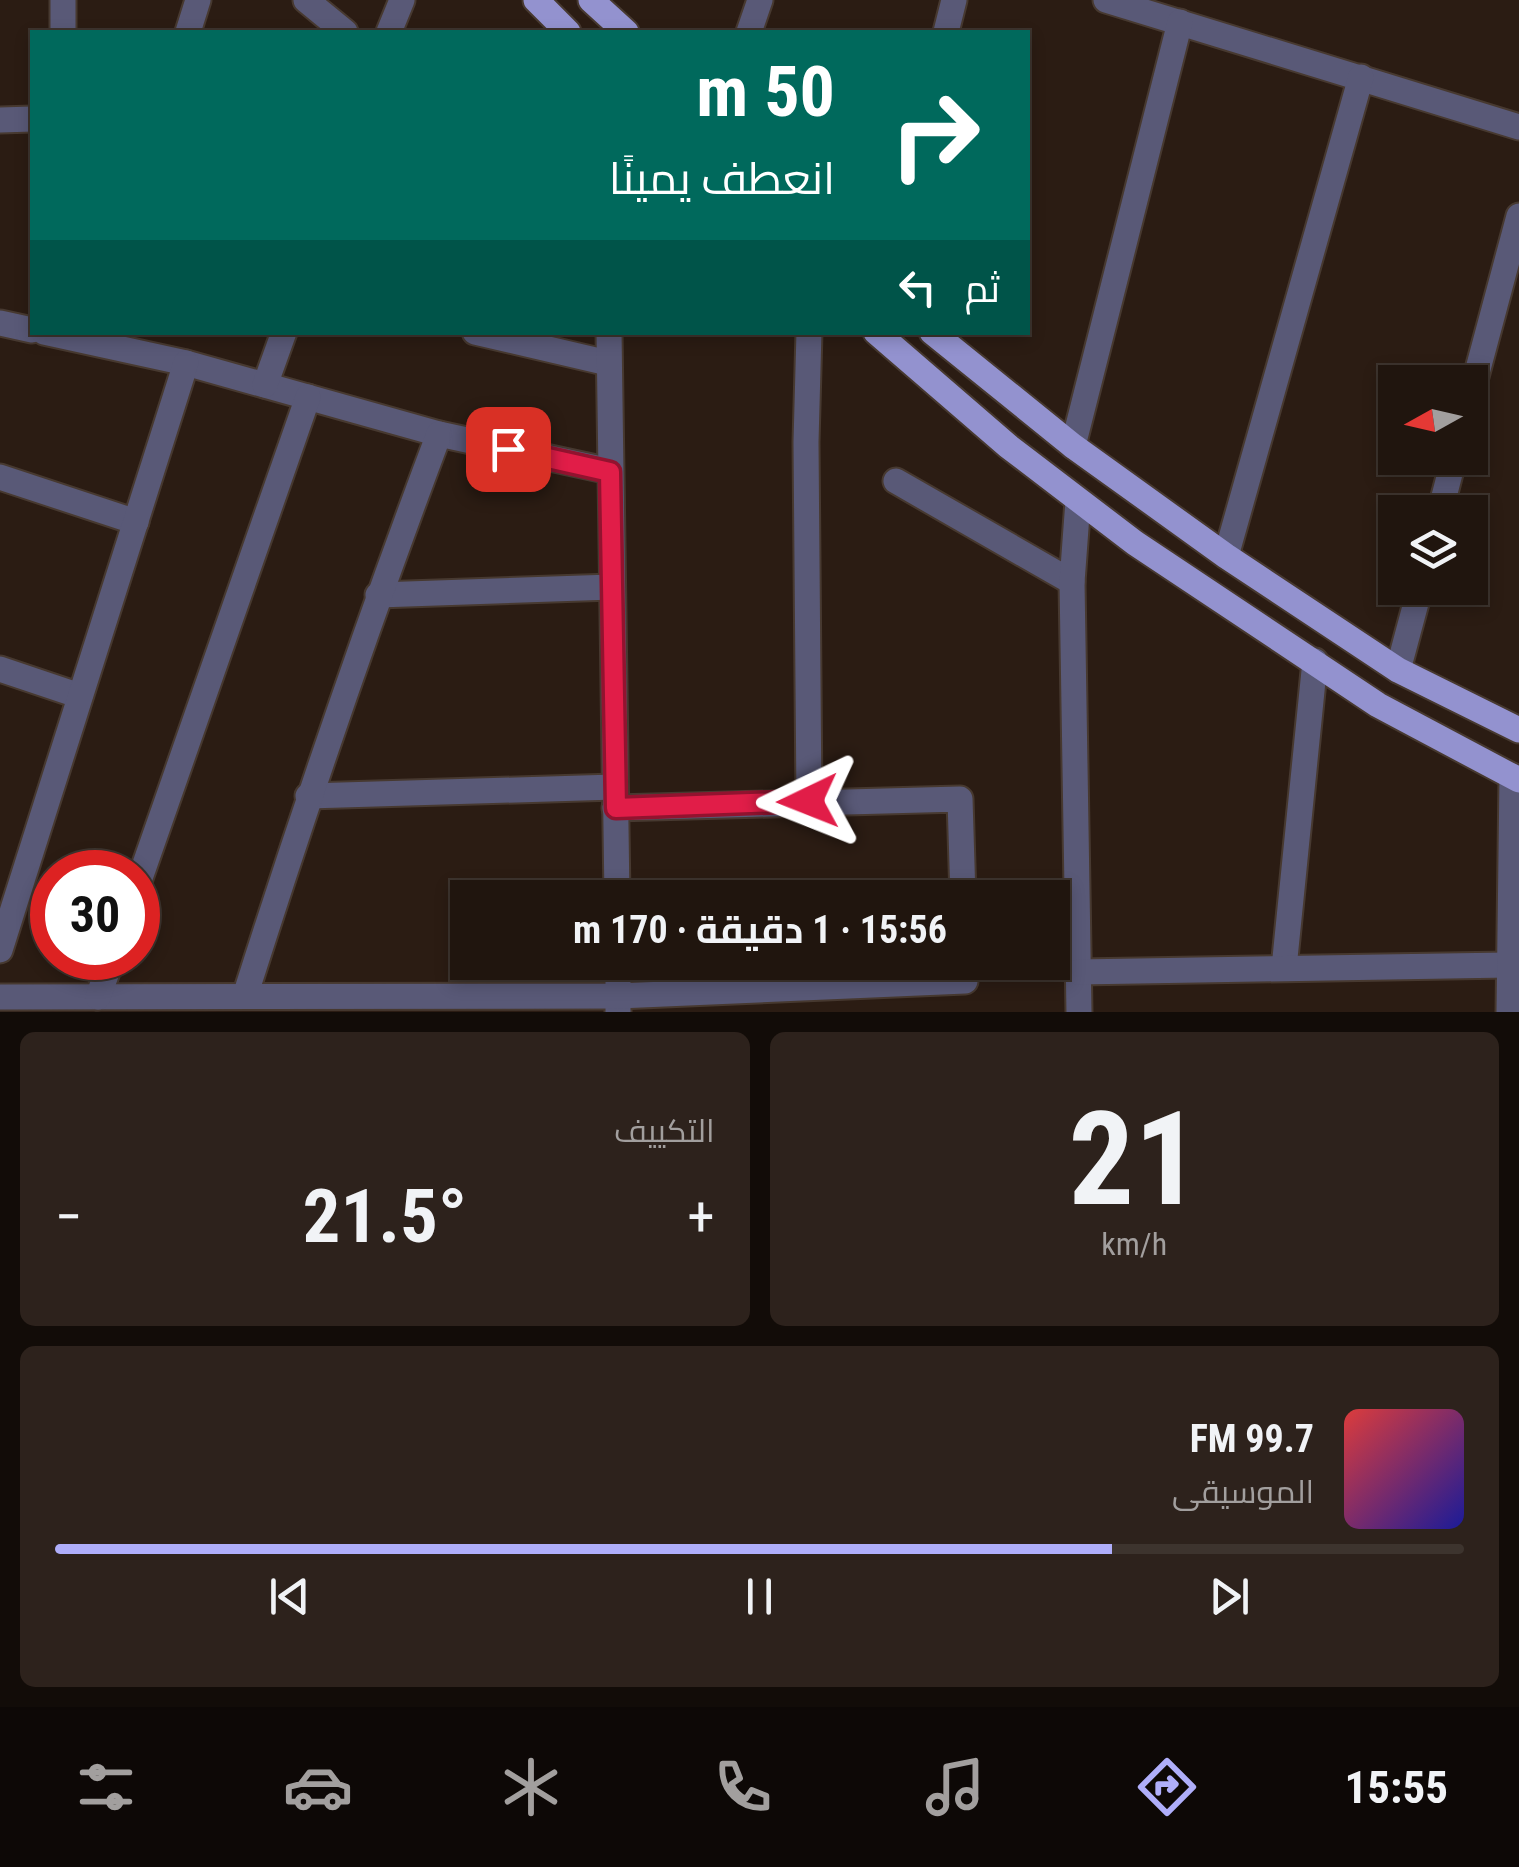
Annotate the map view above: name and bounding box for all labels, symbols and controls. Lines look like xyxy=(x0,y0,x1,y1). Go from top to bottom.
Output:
text: 50 m xyxy=(696,51,835,133)
icon: right xyxy=(870,70,1000,200)
text: انعطف يمينًا xyxy=(609,152,835,205)
icon: left xyxy=(890,260,945,315)
text: ثم xyxy=(965,267,1000,311)
north arrow xyxy=(1378,365,1488,475)
map controls xyxy=(1378,365,1488,605)
pin xyxy=(466,407,551,492)
icon: arrive xyxy=(481,422,536,477)
button: layers xyxy=(1378,495,1488,605)
position arrow xyxy=(756,749,860,853)
speed limit sign: 30 xyxy=(30,850,160,980)
text: 15:56 · 1 دقيقة · 170 m xyxy=(573,908,947,952)
text: 21 xyxy=(1069,1083,1200,1236)
text: التكييف xyxy=(614,1112,715,1150)
text: 21.5° xyxy=(303,1172,467,1260)
text: − xyxy=(55,1185,83,1249)
text: + xyxy=(687,1185,715,1249)
text: km/h xyxy=(1101,1225,1167,1263)
text: 99.7 FM xyxy=(1190,1417,1314,1461)
text: الموسيقى xyxy=(1172,1473,1314,1511)
icon: previous xyxy=(262,1569,317,1624)
icon: pause xyxy=(732,1569,787,1624)
icon: next xyxy=(1202,1569,1257,1624)
icon: filters xyxy=(71,1752,141,1822)
icon: car xyxy=(283,1752,353,1822)
icon: climate xyxy=(496,1752,566,1822)
icon: phone xyxy=(708,1752,778,1822)
icon: music xyxy=(920,1752,990,1822)
icon: directions xyxy=(1132,1752,1202,1822)
text: 15:55 xyxy=(1345,1761,1448,1814)

